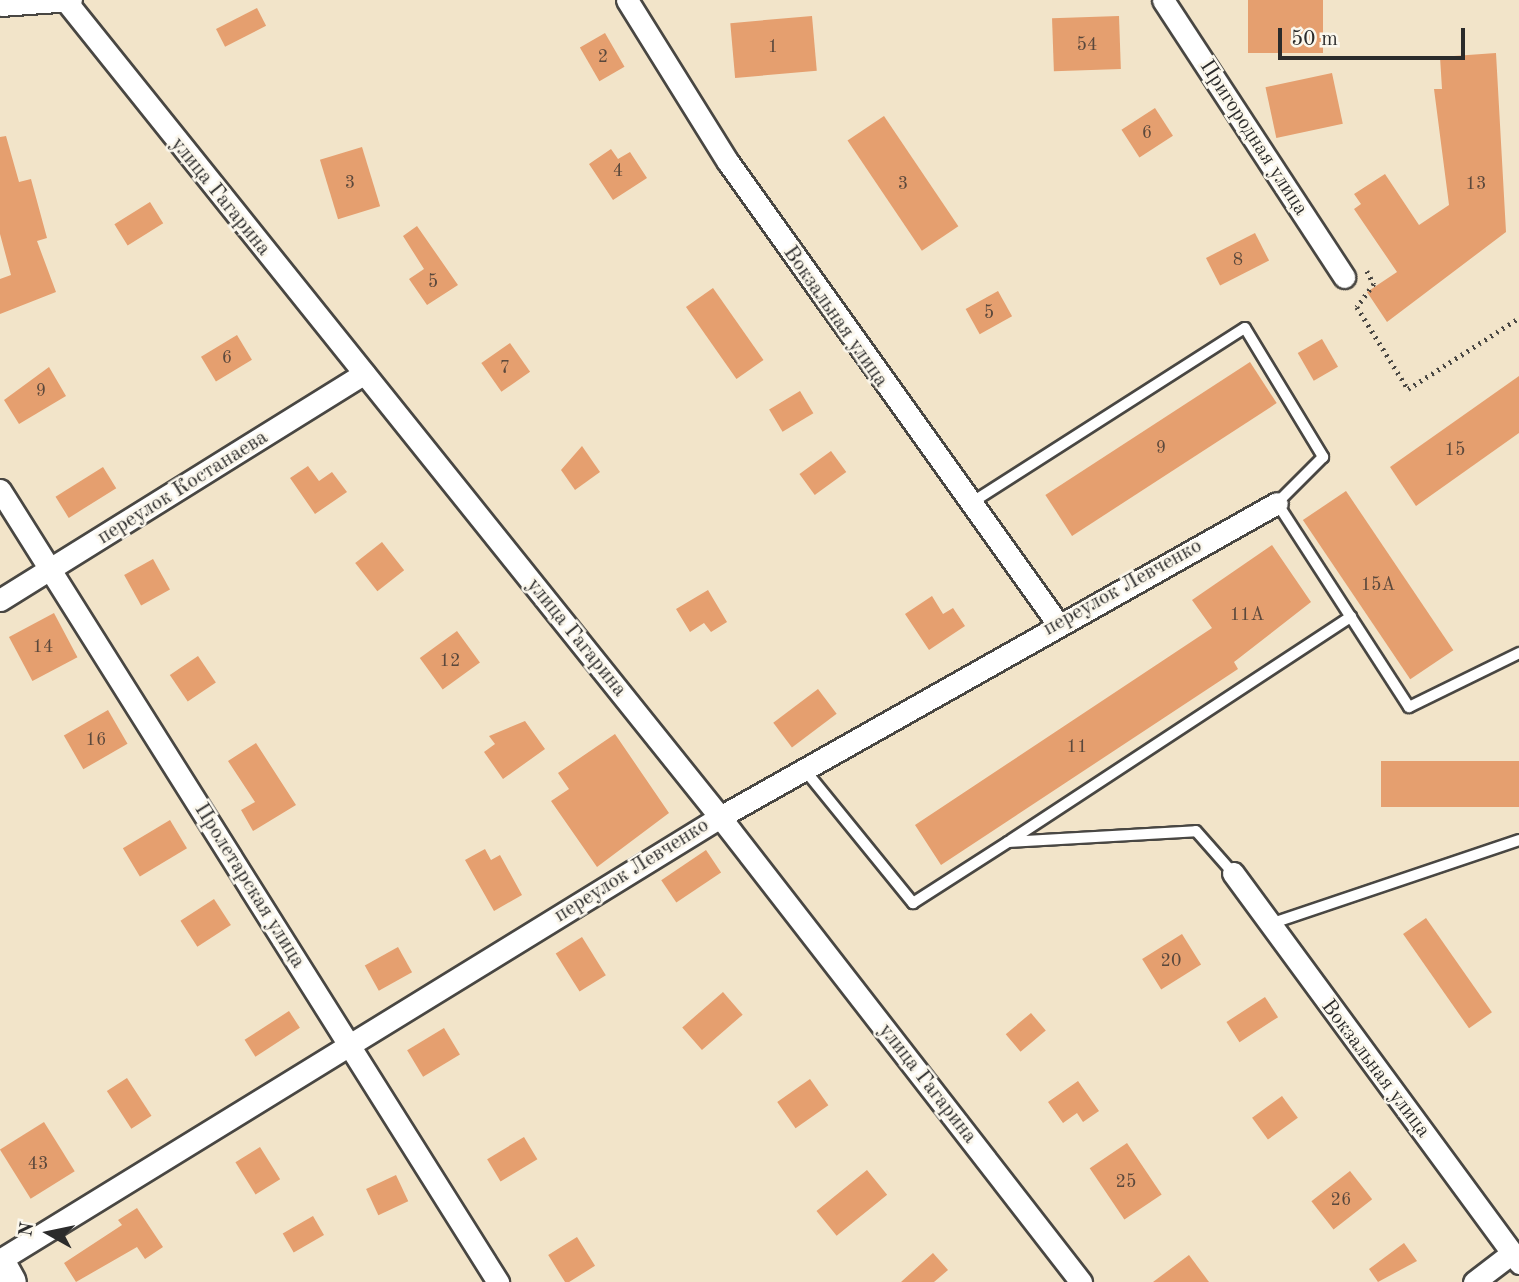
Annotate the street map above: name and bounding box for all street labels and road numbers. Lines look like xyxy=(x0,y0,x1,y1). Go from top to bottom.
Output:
street label: Пригородная улица xyxy=(1193,55,1313,221)
street label: улица Гагарина xyxy=(164,133,276,261)
street label: Вокзальная улица xyxy=(777,242,893,392)
street label: переулок Костанаева xyxy=(93,425,273,551)
street label: переулок Левченко xyxy=(1039,534,1207,642)
street label: улица Гагарина xyxy=(520,574,632,702)
street label: Пролетарская улица xyxy=(188,799,310,973)
street label: переулок Левченко xyxy=(550,813,714,929)
street label: Вокзальная улица xyxy=(1315,995,1435,1143)
street label: улица Гагарина xyxy=(872,1019,982,1149)

